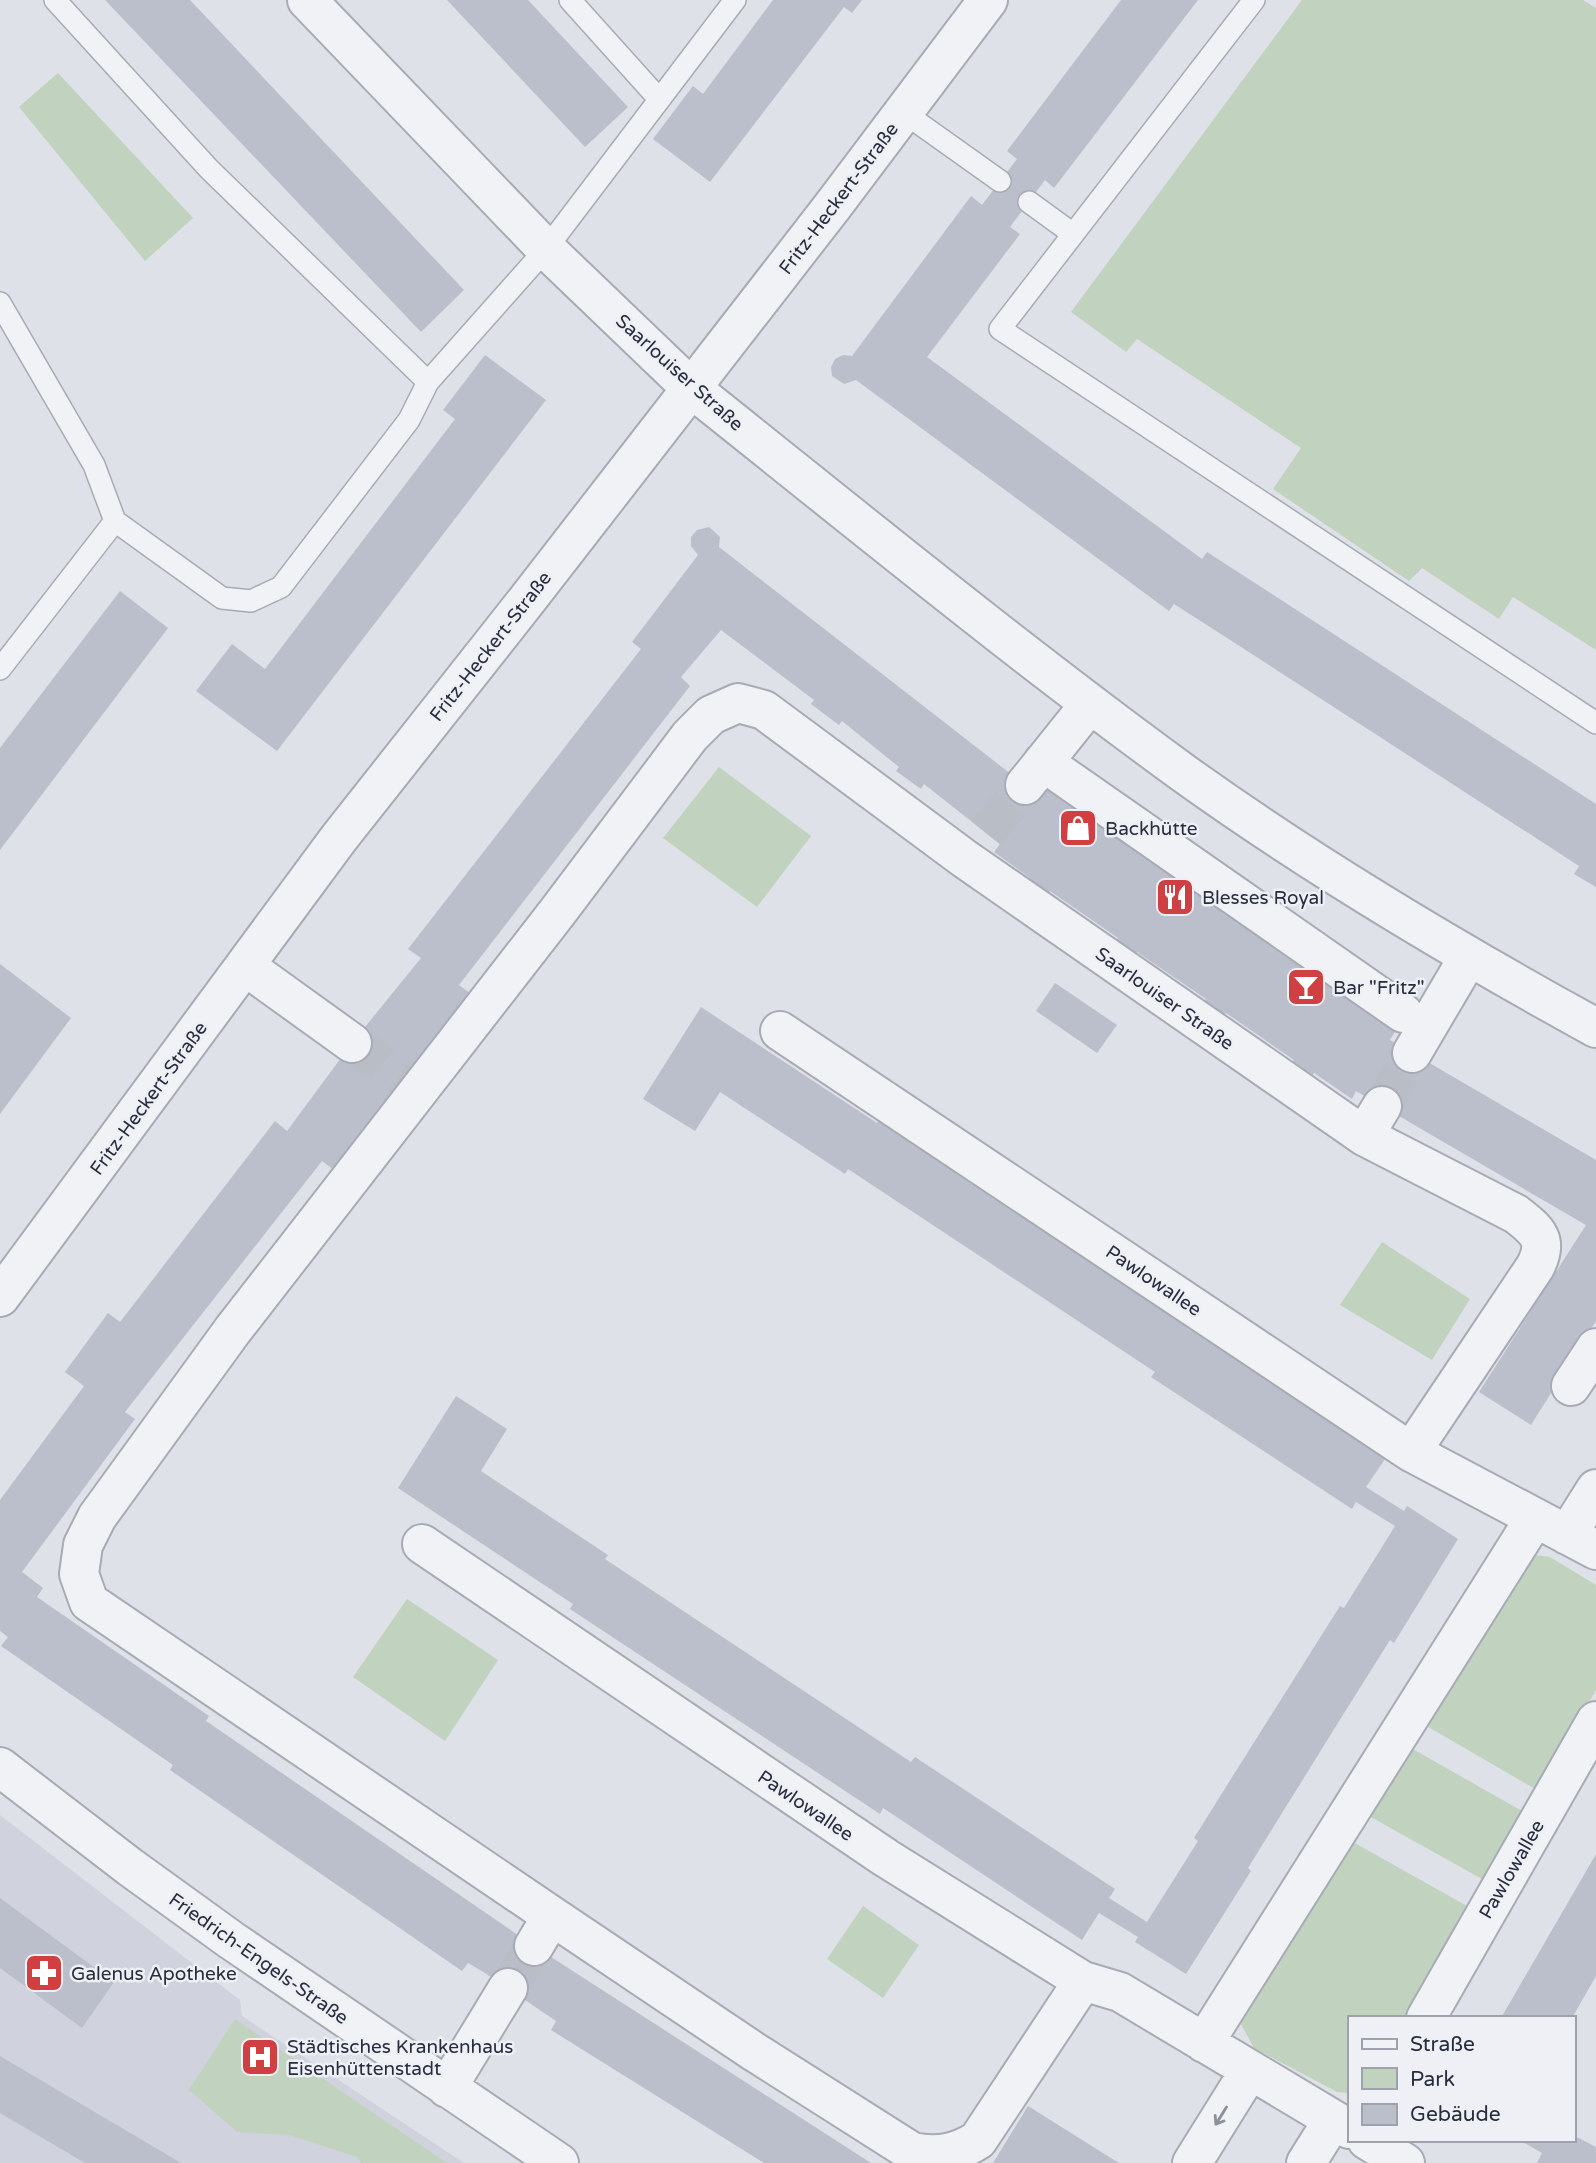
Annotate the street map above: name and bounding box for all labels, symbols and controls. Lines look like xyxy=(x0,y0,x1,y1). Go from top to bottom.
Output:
street label: Fritz-Heckert-Straße xyxy=(775,118,903,279)
street label: Saarlouiser Straße xyxy=(611,310,748,436)
street label: Fritz-Heckert-Straße xyxy=(425,567,556,726)
shop icon: Backhütte xyxy=(1057,807,1099,849)
place label: Backhütte xyxy=(1105,818,1198,840)
restaurant icon: Blesses Royal xyxy=(1154,876,1196,918)
place label: Blesses Royal xyxy=(1202,887,1324,909)
street label: Saarlouiser Straße xyxy=(1091,943,1238,1055)
bar icon: Bar "Fritz" xyxy=(1285,966,1327,1008)
place label: Bar "Fritz" xyxy=(1333,977,1424,999)
street label: Fritz-Heckert-Straße xyxy=(86,1018,212,1180)
street label: Pawlowallee xyxy=(1101,1241,1205,1321)
street label: Pawlowallee xyxy=(753,1766,857,1846)
street label: Pawlowallee xyxy=(1475,1816,1549,1923)
street label: Friedrich-Engels-Straße xyxy=(165,1889,352,2029)
pharmacy icon: Galenus Apotheke xyxy=(23,1952,65,1994)
place label: Galenus Apotheke xyxy=(71,1963,237,1985)
legend xyxy=(1348,2016,1575,2142)
text: Straße xyxy=(1410,2032,1475,2057)
hospital icon: Städtisches Krankenhaus Eisenhüttenstadt xyxy=(239,2036,281,2078)
place label: Städtisches Krankenhaus Eisenhüttenstadt xyxy=(287,2036,513,2080)
text: Park xyxy=(1410,2067,1455,2092)
text: Gebäude xyxy=(1410,2102,1501,2127)
one-way arrow xyxy=(1213,2106,1227,2126)

